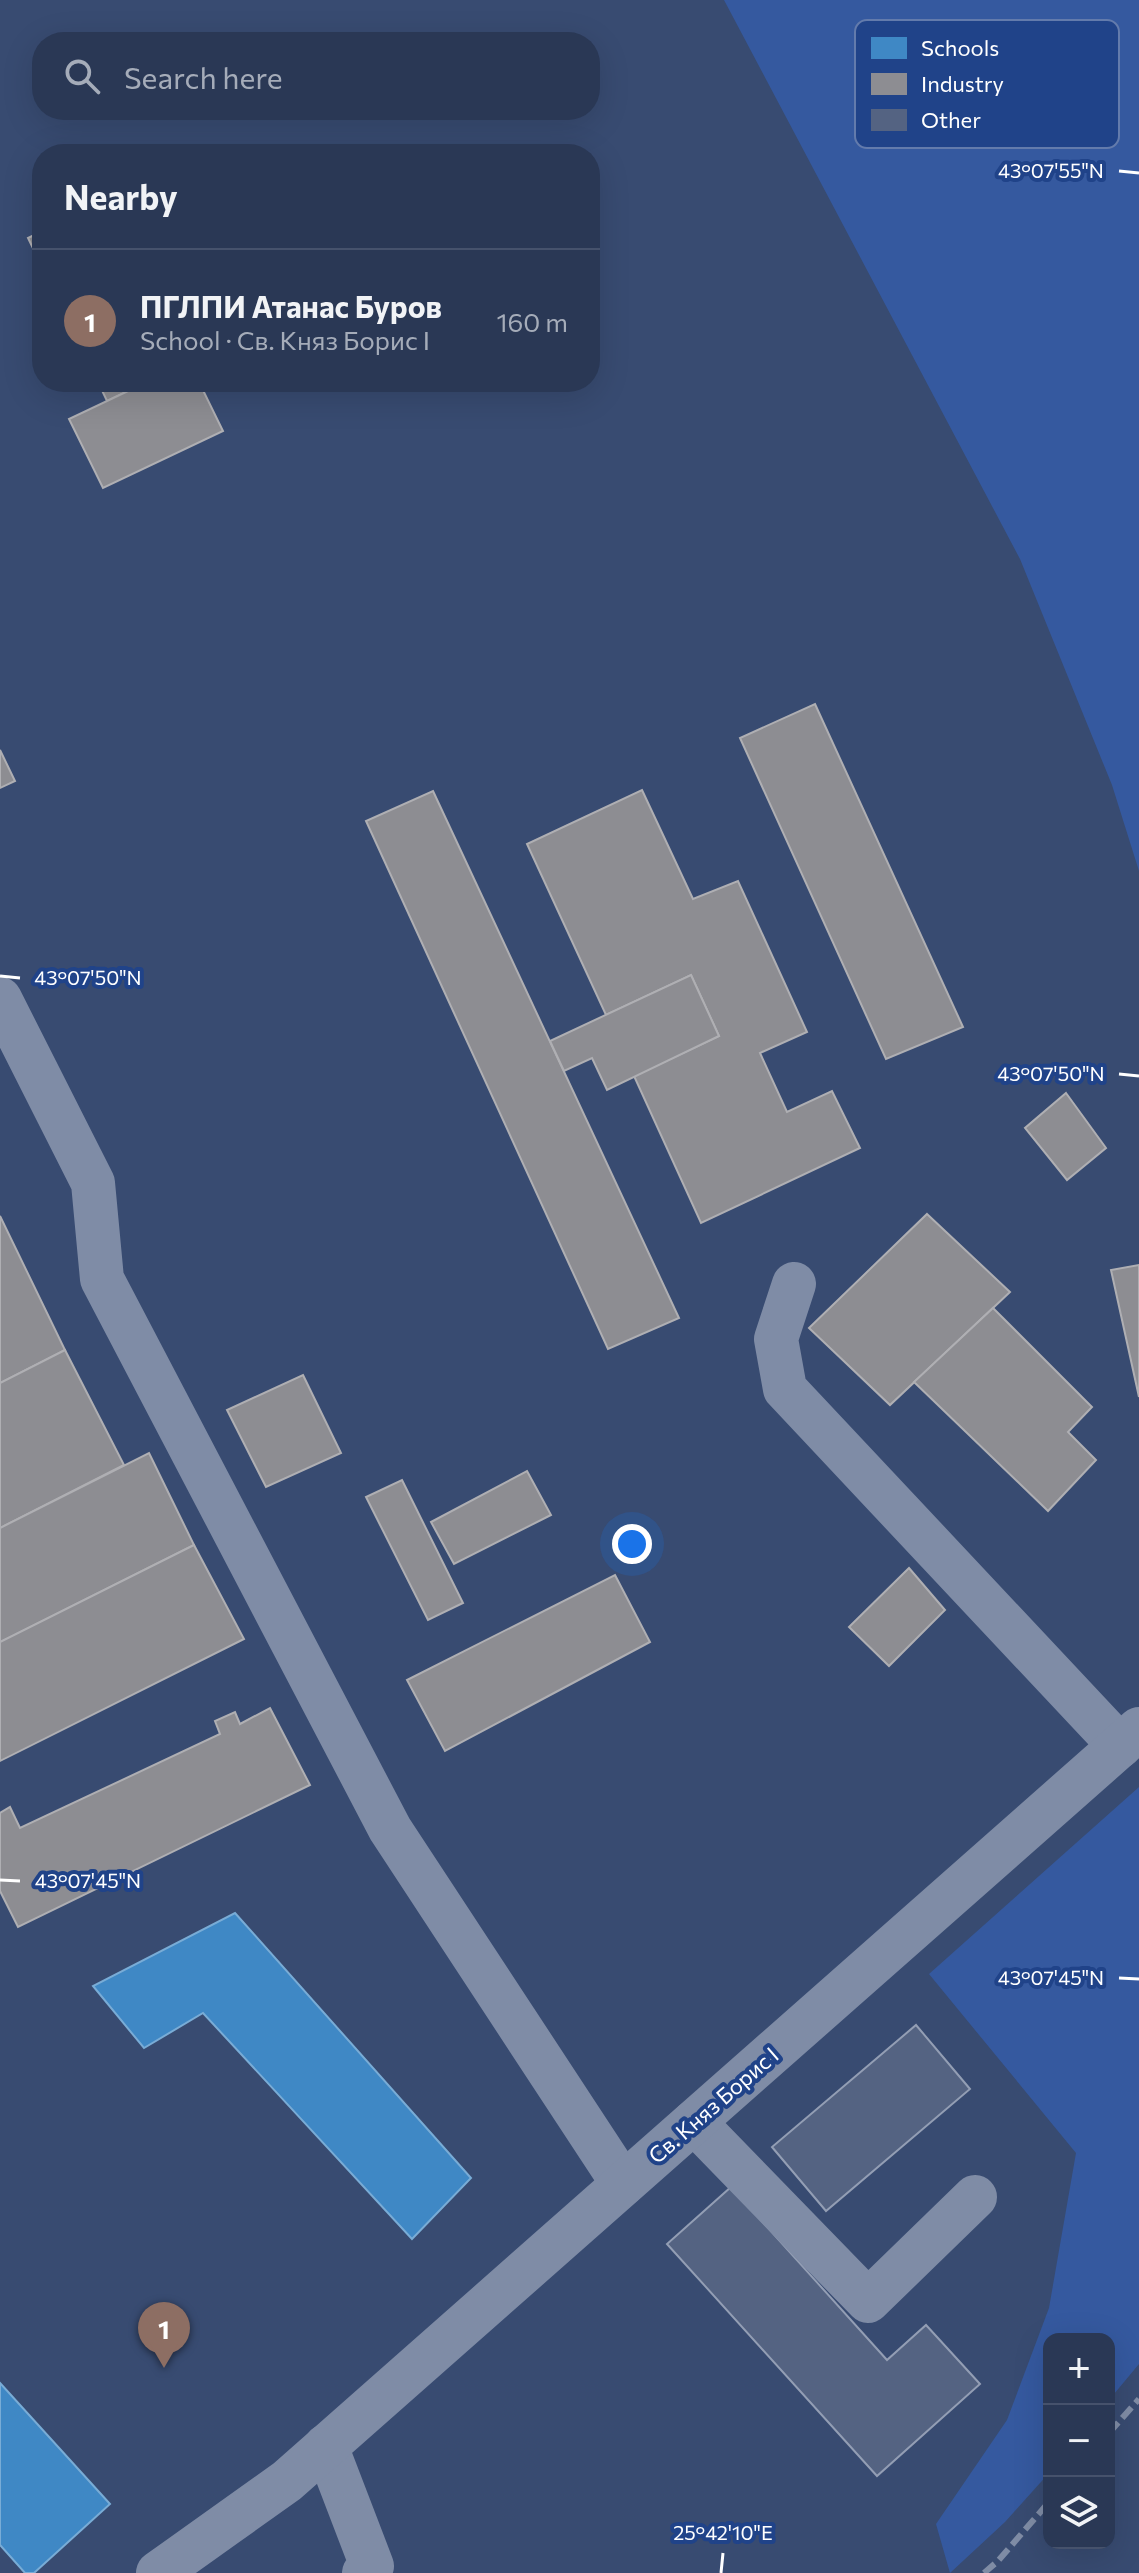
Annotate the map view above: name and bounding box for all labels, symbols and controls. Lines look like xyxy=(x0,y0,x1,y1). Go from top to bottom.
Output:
legend xyxy=(855,20,1119,148)
search box xyxy=(32,32,600,120)
text: Schools xyxy=(921,34,999,61)
icon: search xyxy=(60,54,104,98)
text: Search here xyxy=(124,58,283,95)
text: Industry xyxy=(921,70,1004,97)
text: Other xyxy=(921,106,981,133)
text: 43°07'55"N xyxy=(998,158,1104,182)
text: Nearby xyxy=(64,175,178,217)
text: ПГЛПИ Атанас Буров xyxy=(140,287,442,324)
text: 1 xyxy=(84,306,96,337)
text: 160 m xyxy=(496,306,568,337)
text: School · Св. Княз Борис I xyxy=(140,324,430,355)
text: 43°07'50"N xyxy=(34,965,142,989)
text: 43°07'50"N xyxy=(997,1061,1105,1085)
your location xyxy=(612,1524,652,1564)
text: 43°07'45"N xyxy=(35,1868,141,1892)
text: 43°07'45"N xyxy=(998,1965,1104,1989)
street label: Св. Княз Борис I xyxy=(642,2041,784,2169)
pin: 1 xyxy=(138,2302,190,2368)
map controls xyxy=(1043,2333,1115,2549)
button: + xyxy=(1043,2333,1115,2405)
button: − xyxy=(1043,2405,1115,2477)
button: layers xyxy=(1043,2477,1115,2549)
text: 25°42'10"E xyxy=(673,2520,773,2544)

